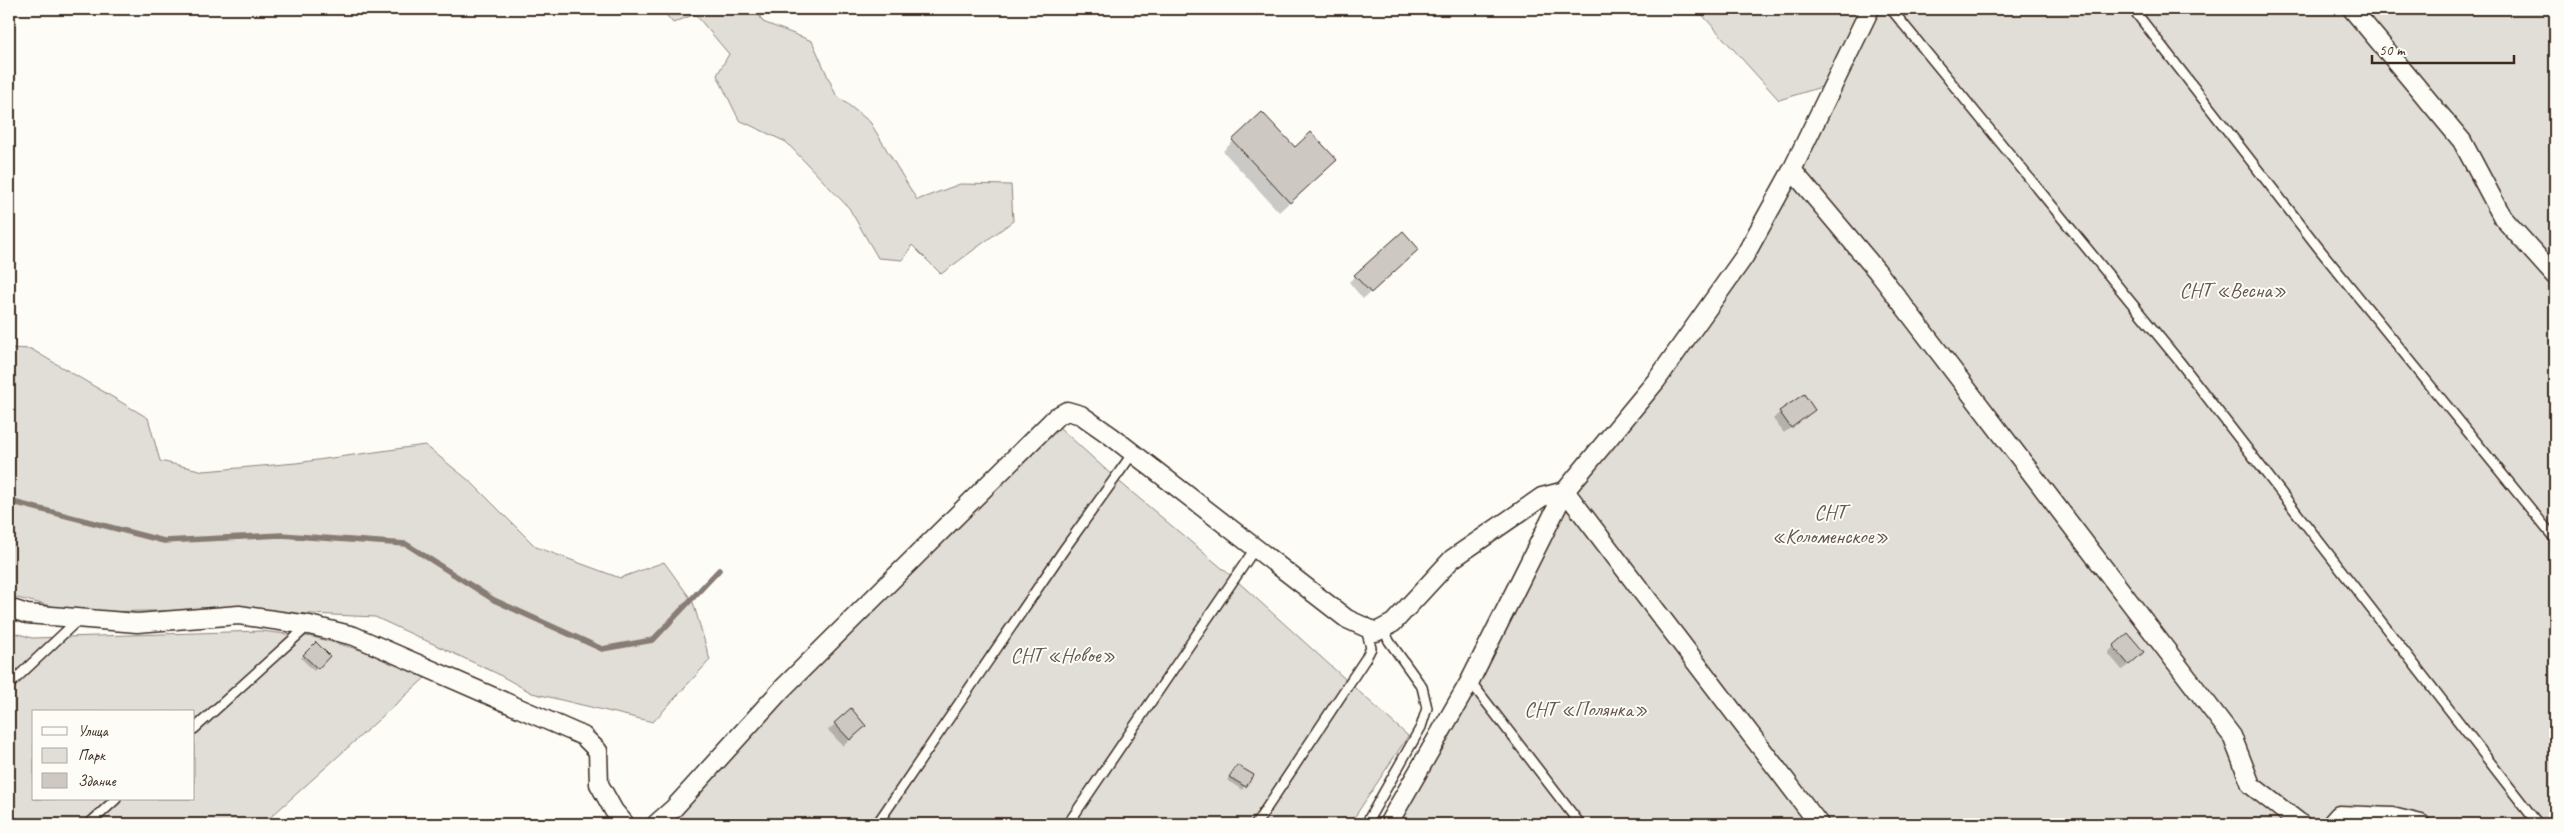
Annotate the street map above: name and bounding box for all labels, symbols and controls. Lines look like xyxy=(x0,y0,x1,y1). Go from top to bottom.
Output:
scale bar xyxy=(2372,32,2514,64)
text: 50 m xyxy=(2379,41,2406,60)
park label: СНТ «Весна» xyxy=(2180,277,2287,303)
park label: СНТ «Коломенское» xyxy=(1772,499,1888,549)
park label: СНТ «Новое» xyxy=(1011,642,1116,668)
park label: СНТ «Полянка» xyxy=(1524,696,1648,722)
legend xyxy=(32,710,195,800)
text: Улица xyxy=(78,722,109,741)
text: Парк xyxy=(78,746,106,765)
text: Здание xyxy=(78,772,117,791)

